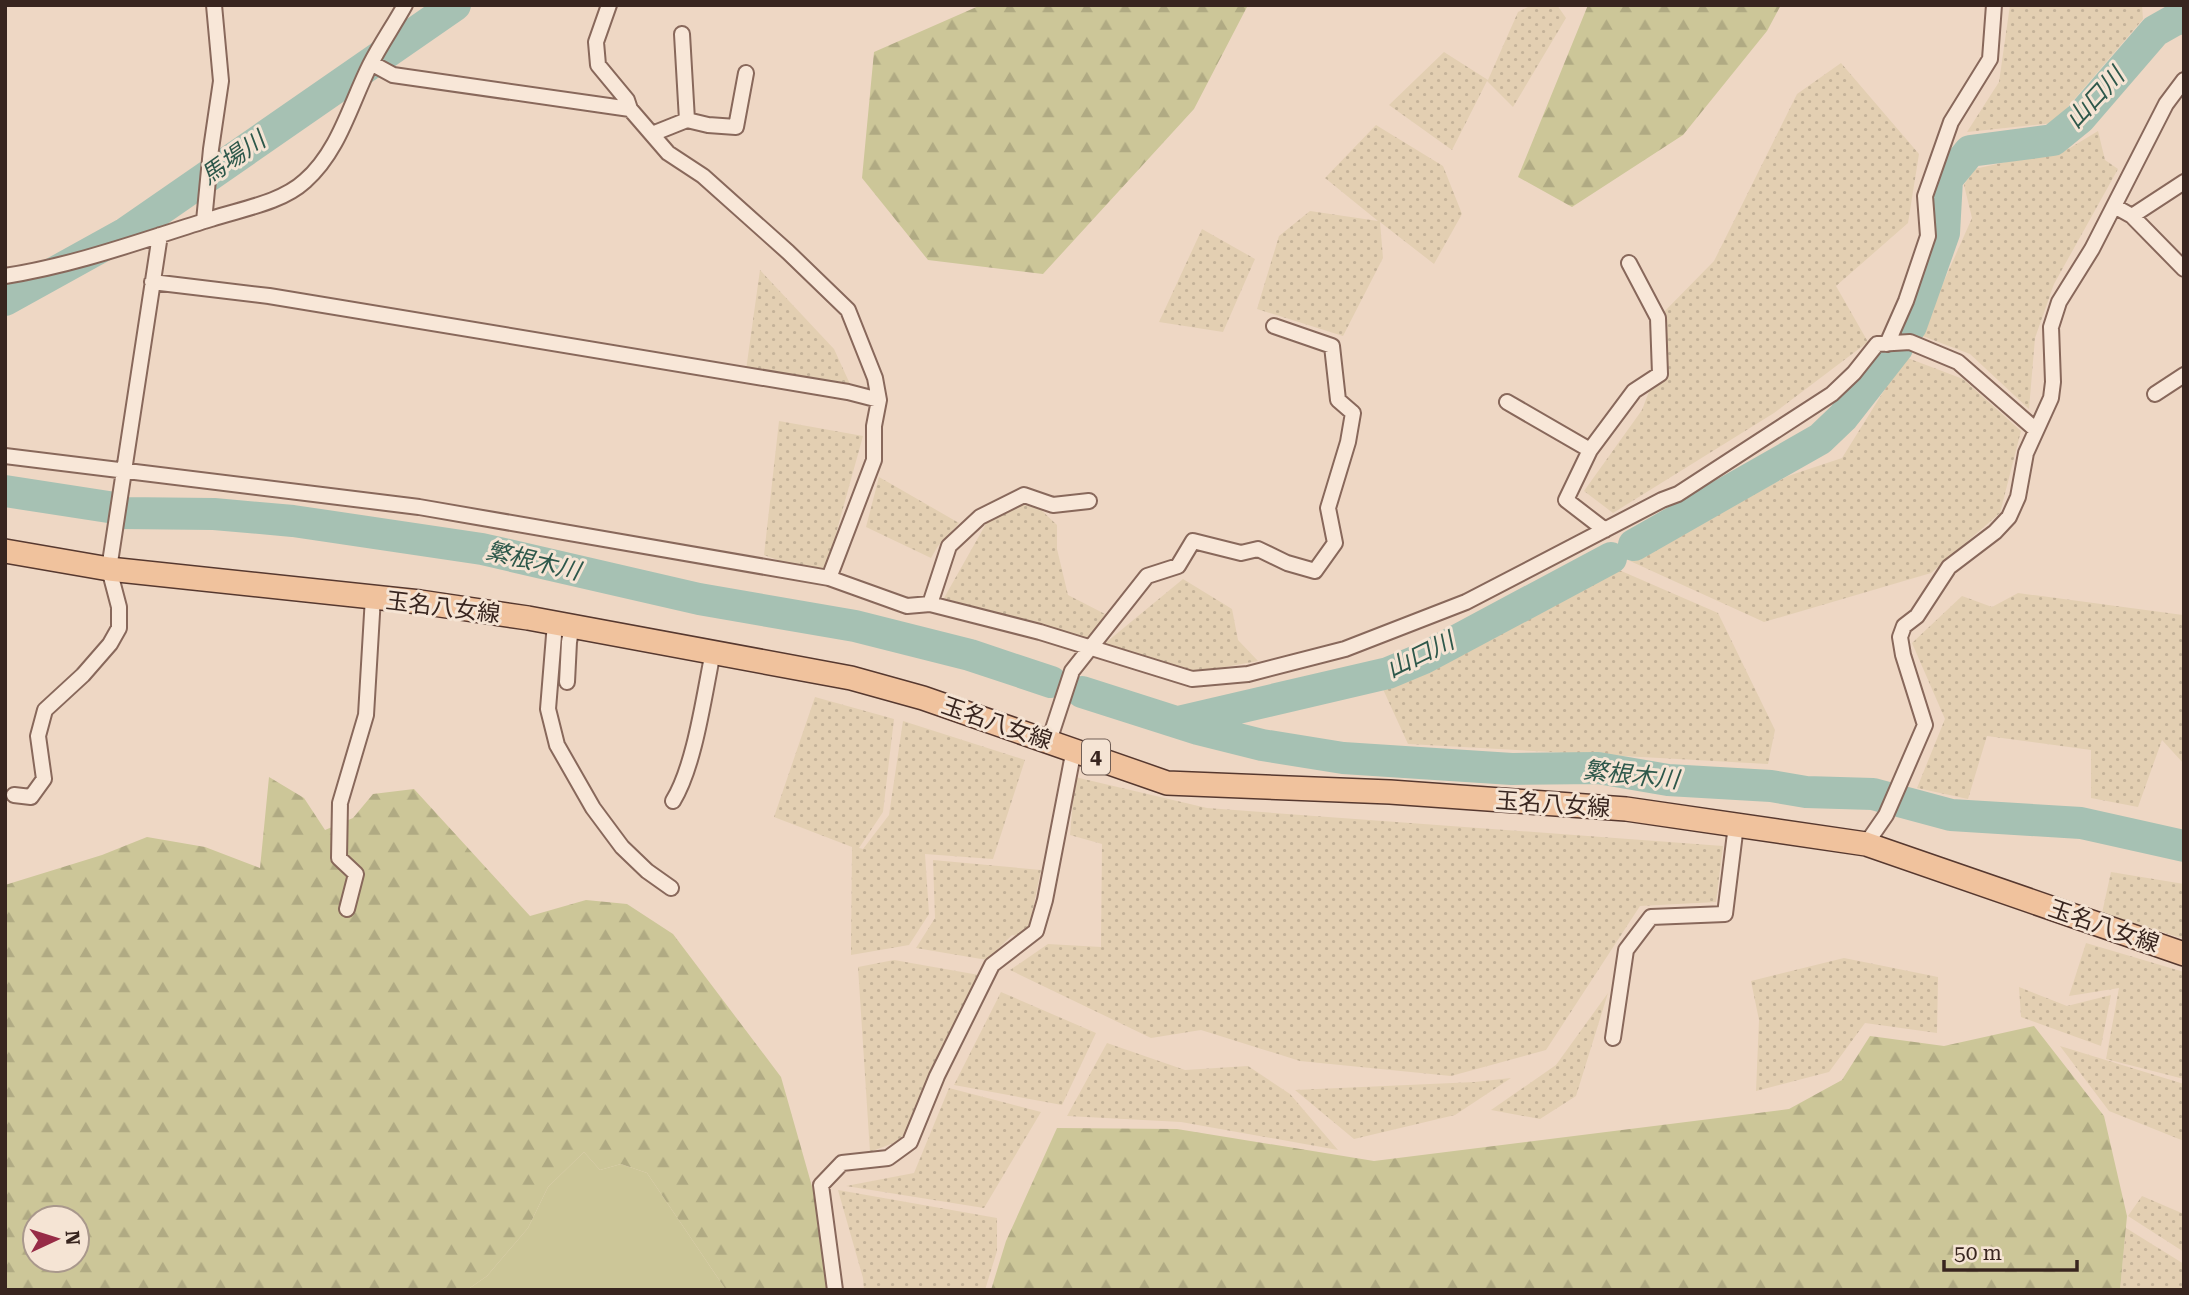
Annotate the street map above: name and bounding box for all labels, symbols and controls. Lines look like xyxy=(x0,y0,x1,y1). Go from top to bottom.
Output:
water label: 山口川 xyxy=(2060,60,2132,134)
water label: 馬場川 xyxy=(195,124,273,190)
water label: 繁根木川 xyxy=(483,537,586,586)
street label: 玉名八女線 xyxy=(384,587,502,628)
water label: 山口川 xyxy=(1382,625,1461,683)
street label: 玉名八女線 xyxy=(938,692,1056,755)
road number: 4 xyxy=(1082,740,1110,774)
water label: 繁根木川 xyxy=(1582,756,1683,794)
street label: 玉名八女線 xyxy=(1495,787,1611,822)
street label: 玉名八女線 xyxy=(2045,895,2163,958)
north arrow xyxy=(21,1204,91,1274)
scale bar xyxy=(1944,1228,2077,1272)
text: N xyxy=(60,1230,84,1246)
text: 50 m xyxy=(1954,1241,2002,1265)

